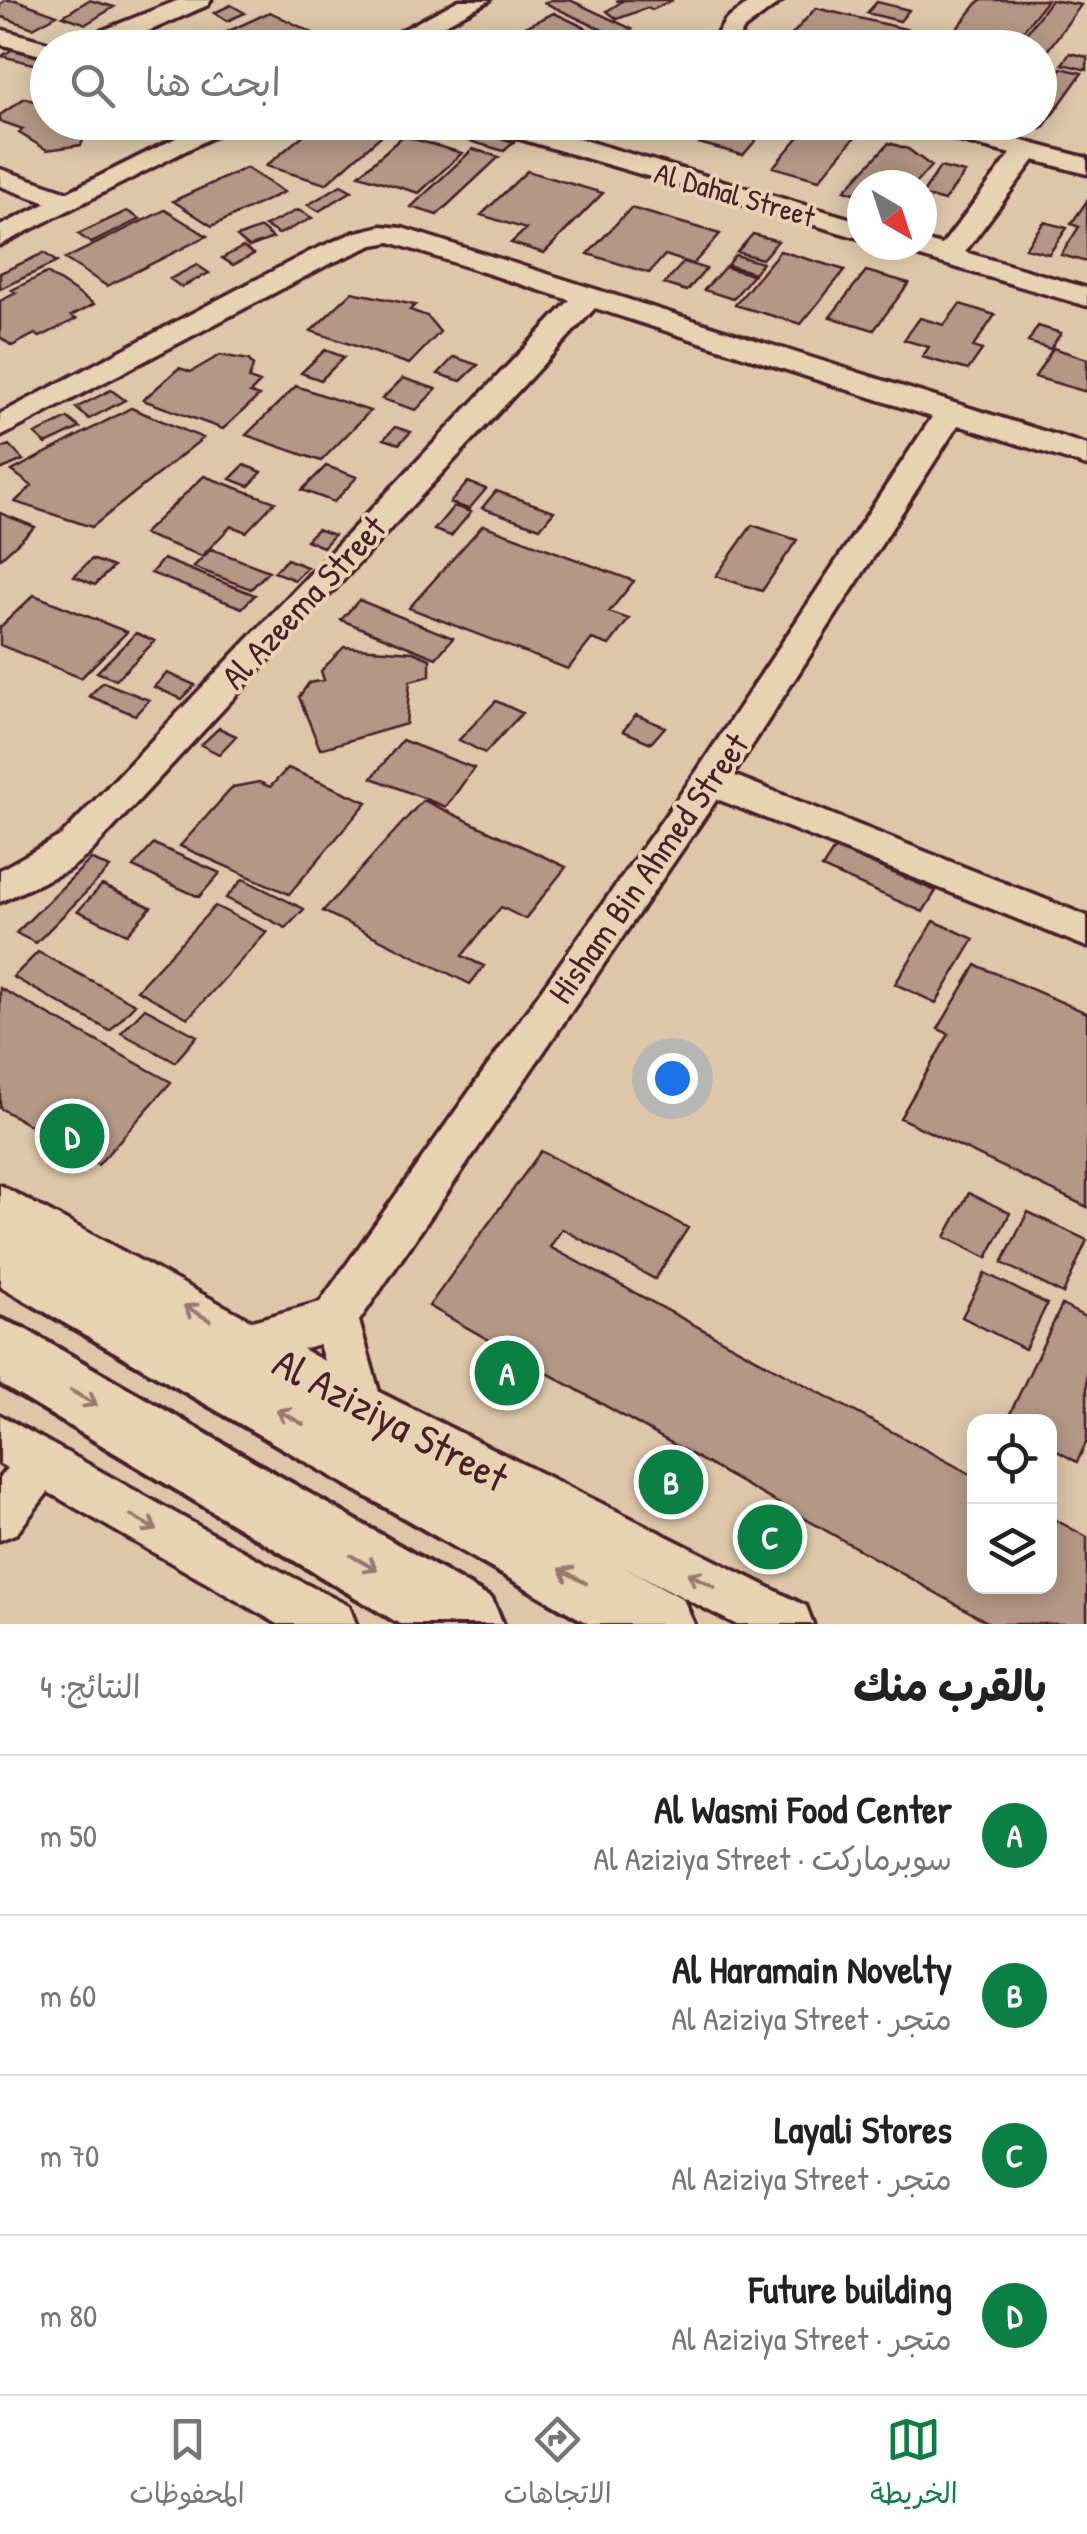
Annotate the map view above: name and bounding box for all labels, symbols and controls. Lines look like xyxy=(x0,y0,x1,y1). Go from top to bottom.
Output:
search box xyxy=(30,30,1057,140)
text: ابحث هنا xyxy=(145,56,281,108)
icon: search xyxy=(65,58,120,113)
street label: Al Dahal Street xyxy=(650,152,820,236)
north arrow xyxy=(847,170,937,260)
street label: Al Azeema Street xyxy=(210,504,396,699)
street label: Hisham Bin Ahmed Street xyxy=(537,723,760,1013)
your location xyxy=(647,1053,698,1104)
pin: D xyxy=(40,1098,104,1174)
one-way arrow xyxy=(183,1303,212,1323)
street label: Al Aziziya Street xyxy=(265,1336,517,1502)
pin: A xyxy=(474,1336,540,1410)
one-way arrow xyxy=(69,1388,98,1408)
one-way arrow xyxy=(276,1406,305,1426)
map controls xyxy=(967,1414,1057,1594)
button: locate xyxy=(967,1414,1057,1504)
pin: B xyxy=(638,1444,704,1520)
pin: C xyxy=(738,1500,802,1574)
button: layers xyxy=(967,1504,1057,1594)
one-way arrow xyxy=(129,1513,159,1533)
one-way arrow xyxy=(349,1553,378,1573)
one-way arrow xyxy=(559,1566,588,1586)
one-way arrow xyxy=(686,1570,716,1589)
text: بالقرب منك xyxy=(853,1657,1047,1714)
text: النتائج: 4 xyxy=(40,1665,141,1708)
text: Al Wasmi Food Center xyxy=(654,1783,952,1835)
text: 50 m xyxy=(40,1814,97,1857)
text: A xyxy=(1007,1814,1022,1857)
text: سوبرماركت · Al Aziziya Street xyxy=(594,1837,952,1880)
text: Al Haramain Novelty xyxy=(672,1943,952,1995)
text: 60 m xyxy=(40,1974,96,2017)
text: B xyxy=(1006,1974,1023,2017)
text: متجر · Al Aziziya Street xyxy=(672,1997,952,2040)
text: Layali Stores xyxy=(774,2103,952,2155)
text: 70 m xyxy=(40,2134,99,2177)
text: C xyxy=(1006,2134,1023,2177)
text: متجر · Al Aziziya Street xyxy=(672,2157,952,2200)
text: Future building xyxy=(749,2263,952,2315)
text: 80 m xyxy=(40,2294,97,2337)
text: D xyxy=(1007,2294,1022,2337)
text: متجر · Al Aziziya Street xyxy=(672,2317,952,2360)
tab: المحفوظات xyxy=(129,2412,245,2518)
tab: الاتجاهات xyxy=(503,2412,612,2518)
tab: الخريطة xyxy=(870,2412,958,2518)

